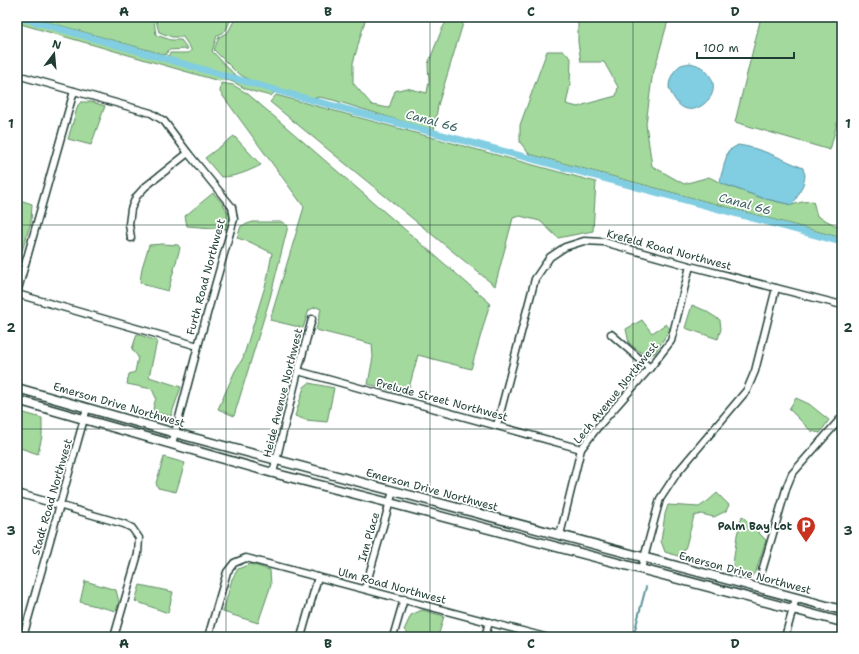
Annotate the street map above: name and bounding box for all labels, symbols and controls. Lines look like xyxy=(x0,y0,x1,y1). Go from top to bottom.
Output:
text: A xyxy=(119,3,129,20)
text: B xyxy=(324,3,332,20)
text: C xyxy=(527,3,535,20)
text: D xyxy=(730,3,740,20)
north arrow xyxy=(34,34,74,74)
scale bar xyxy=(697,34,794,60)
text: N xyxy=(50,36,63,53)
text: 100 m xyxy=(703,40,739,56)
water label: Canal 66 xyxy=(404,106,460,136)
text: 1 xyxy=(8,115,14,132)
text: 1 xyxy=(845,115,851,132)
water label: Canal 66 xyxy=(717,189,773,219)
street label: Furth Road Northwest xyxy=(183,217,229,337)
street label: Krefeld Road Northwest xyxy=(605,226,733,274)
text: 2 xyxy=(6,319,16,336)
text: 2 xyxy=(843,319,853,336)
street label: Heide Avenue Northwest xyxy=(260,327,306,459)
street label: Lech Avenue Northwest xyxy=(570,339,662,447)
street label: Prelude Street Northwest xyxy=(375,375,510,425)
street label: Emerson Drive Northwest xyxy=(51,379,187,431)
street label: Stadt Road Northwest xyxy=(28,437,76,557)
street label: Emerson Drive Northwest xyxy=(364,465,500,515)
street label: Inn Place xyxy=(355,510,383,564)
parking icon: Palm Bay Lot xyxy=(795,515,817,543)
place label: Palm Bay Lot xyxy=(718,519,793,534)
text: 3 xyxy=(6,522,16,539)
text: 3 xyxy=(843,522,853,539)
street label: Emerson Drive Northwest xyxy=(677,548,813,598)
street label: Ulm Road Northwest xyxy=(336,564,448,608)
text: A xyxy=(119,635,129,652)
text: B xyxy=(324,635,332,652)
text: C xyxy=(527,635,535,652)
text: D xyxy=(730,635,740,652)

